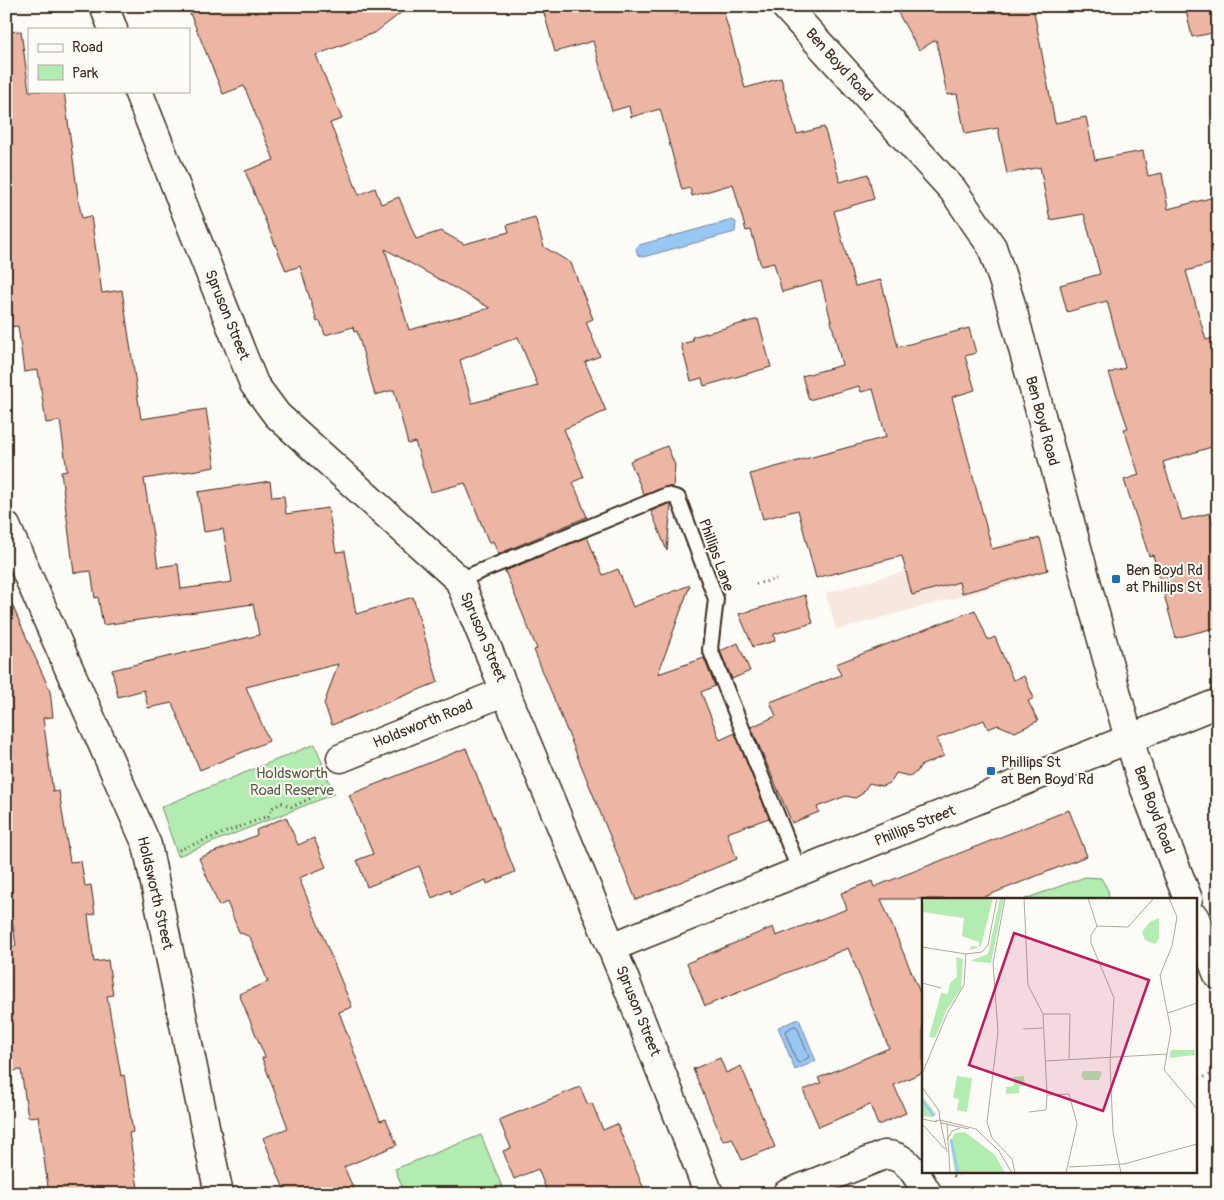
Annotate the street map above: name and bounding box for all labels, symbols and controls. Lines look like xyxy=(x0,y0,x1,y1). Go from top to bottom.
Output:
street label: Ben Boyd Road xyxy=(801,24,877,106)
legend xyxy=(28,28,190,92)
text: Road xyxy=(72,38,103,57)
text: Park xyxy=(72,64,99,83)
street label: Spruson Street xyxy=(200,267,254,364)
street label: Ben Boyd Road xyxy=(1021,374,1063,468)
street label: Phillips Lane xyxy=(694,516,738,594)
place label: Ben Boyd Rd at Phillips St xyxy=(1126,561,1203,597)
marker: Ben Boyd Rd at Phillips St xyxy=(1110,573,1122,585)
street label: Spruson Street xyxy=(456,589,511,686)
street label: Holdsworth Road xyxy=(370,695,476,753)
place label: Phillips St at Ben Boyd Rd xyxy=(1001,753,1094,789)
park label: Holdsworth Road Reserve xyxy=(250,764,335,800)
street label: Ben Boyd Road xyxy=(1129,764,1179,856)
marker: Phillips St at Ben Boyd Rd xyxy=(985,765,997,777)
street label: Phillips Street xyxy=(872,801,959,851)
street label: Holdsworth Street xyxy=(133,834,177,952)
inset map xyxy=(922,898,1196,1172)
street label: Spruson Street xyxy=(611,963,665,1060)

